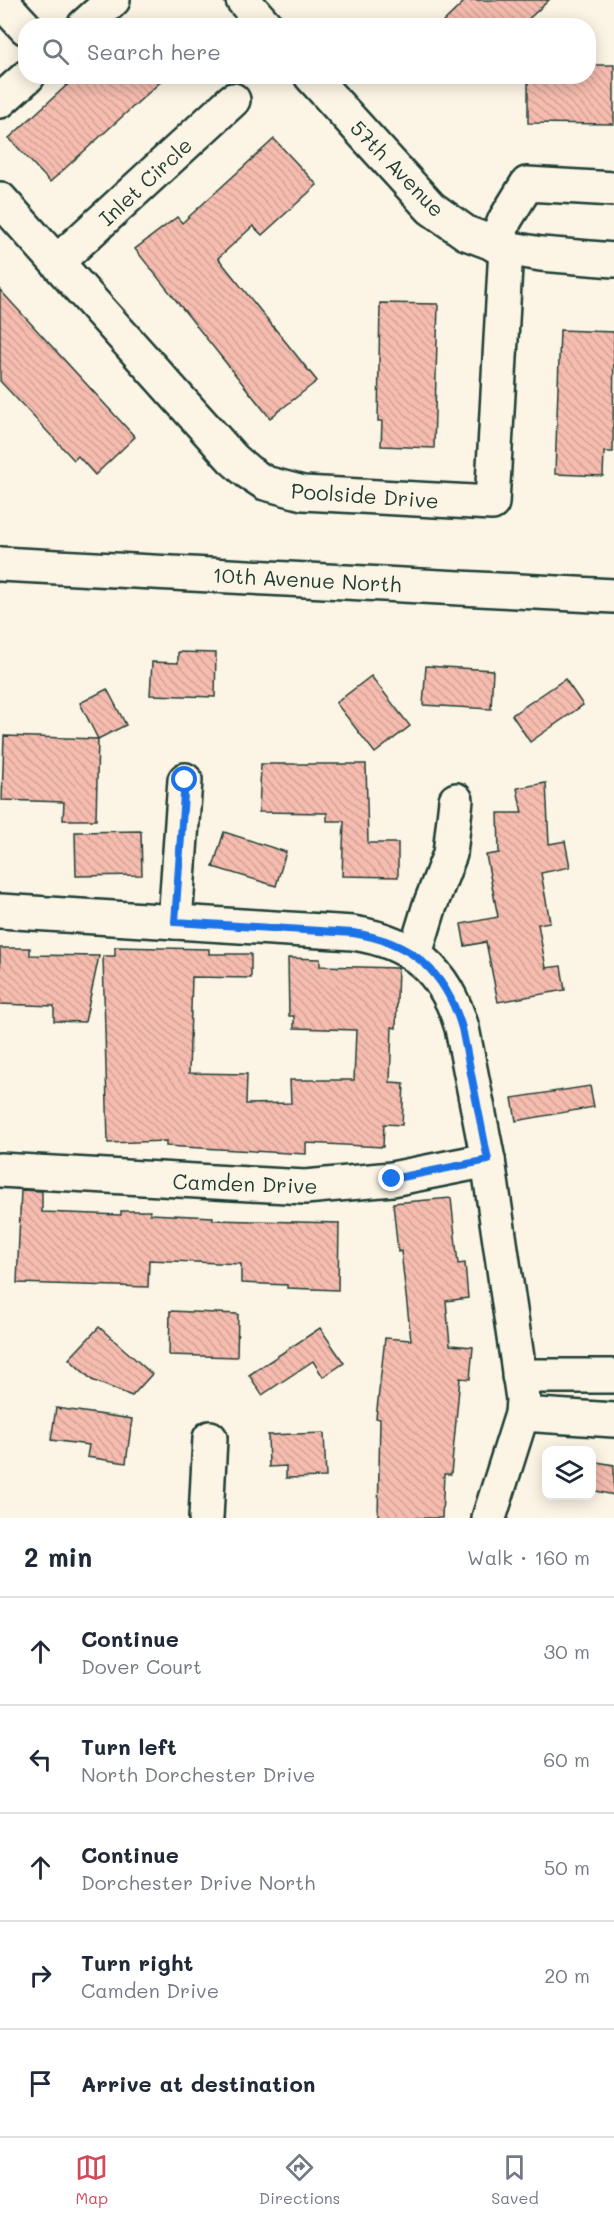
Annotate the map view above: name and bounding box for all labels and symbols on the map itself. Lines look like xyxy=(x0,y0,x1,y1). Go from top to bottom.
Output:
street label: 57th Avenue xyxy=(345,114,451,222)
street label: Inlet Circle xyxy=(93,131,197,231)
street label: Poolside Drive xyxy=(290,476,440,514)
street label: 10th Avenue North xyxy=(212,561,402,597)
route start xyxy=(171,766,197,792)
route end xyxy=(378,1165,404,1191)
street label: Camden Drive xyxy=(172,1167,318,1199)

